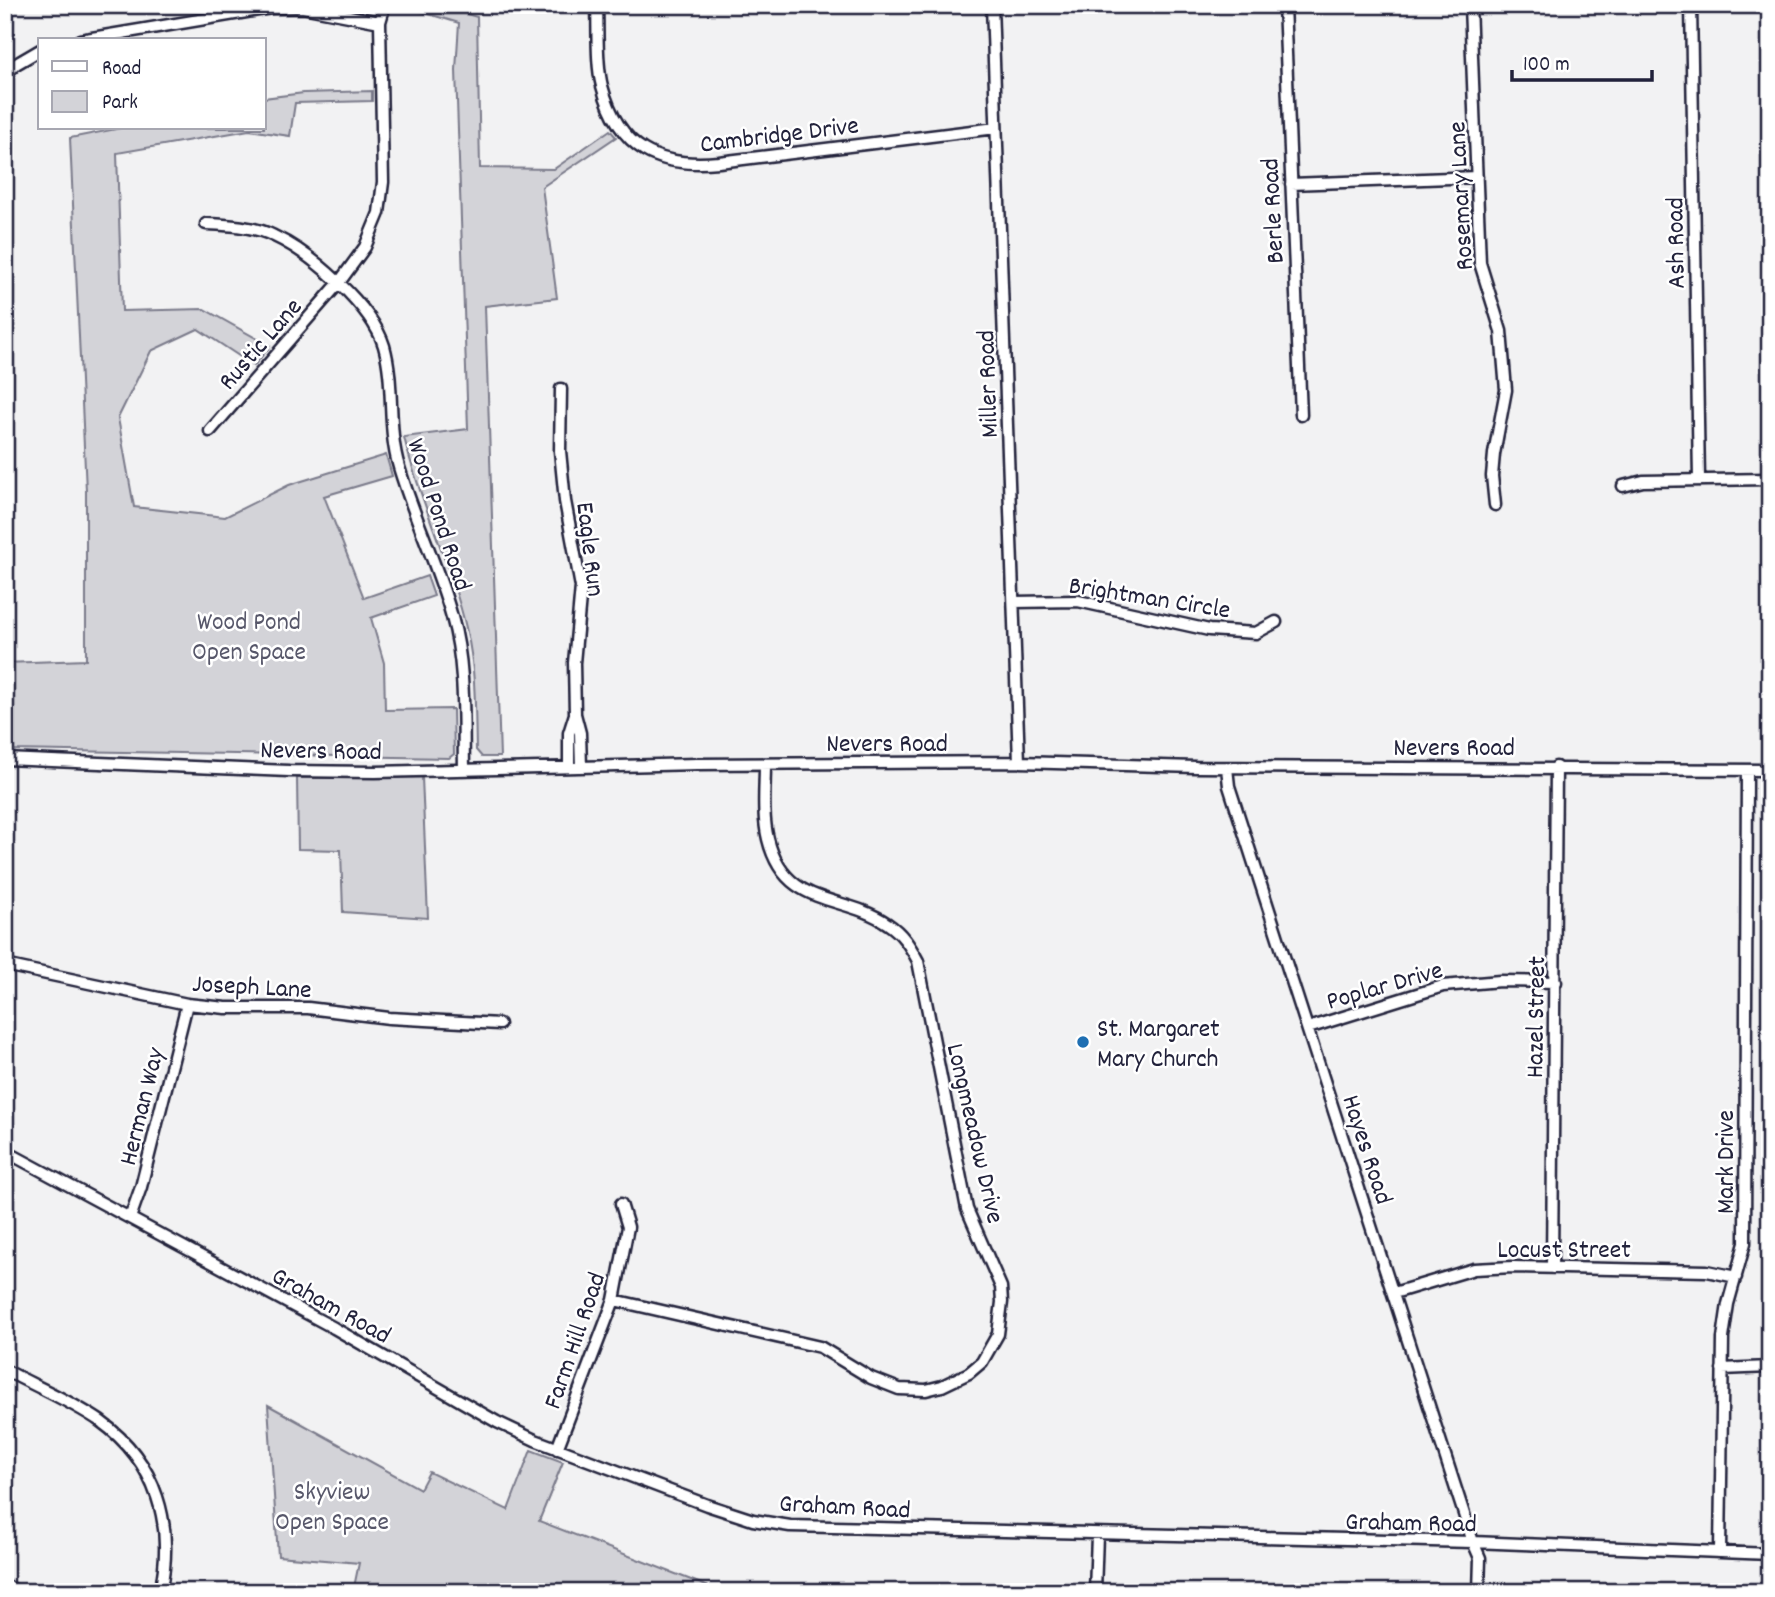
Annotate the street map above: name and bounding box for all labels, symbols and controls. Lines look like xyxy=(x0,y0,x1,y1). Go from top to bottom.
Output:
legend xyxy=(38,38,266,130)
scale bar xyxy=(1512,38,1652,82)
text: 100 m xyxy=(1523,51,1570,81)
text: Road xyxy=(102,55,141,85)
text: Park xyxy=(102,89,138,119)
street label: Cambridge Drive xyxy=(698,108,861,165)
street label: Rosemary Lane xyxy=(1440,120,1485,271)
street label: Berle Road xyxy=(1253,157,1296,265)
street label: Ash Road xyxy=(1658,197,1697,289)
street label: Rustic Lane xyxy=(211,291,312,400)
street label: Miller Road xyxy=(969,329,1010,439)
street label: Wood Pond Road xyxy=(396,434,480,596)
street label: Eagle Run xyxy=(564,500,613,599)
street label: Brightman Circle xyxy=(1066,568,1233,630)
park label: Wood Pond Open Space xyxy=(192,605,306,672)
street label: Nevers Road xyxy=(826,727,948,764)
street label: Nevers Road xyxy=(1393,731,1515,768)
street label: Nevers Road xyxy=(260,733,382,772)
street label: Poplar Drive xyxy=(1322,953,1447,1022)
street label: Hazel Street xyxy=(1518,955,1557,1078)
street label: Joseph Lane xyxy=(191,967,312,1010)
place label: St. Margaret Mary Church xyxy=(1097,1012,1220,1079)
marker: St. Margaret Mary Church xyxy=(1075,1034,1091,1050)
street label: Longmeadow Drive xyxy=(935,1040,1012,1227)
street label: Herman Way xyxy=(111,1044,176,1170)
street label: Hayes Road xyxy=(1331,1091,1401,1210)
street label: Mark Drive xyxy=(1709,1110,1746,1214)
street label: Locust Street xyxy=(1497,1233,1631,1270)
street label: Graham Road xyxy=(264,1259,397,1355)
street label: Farm Hill Road xyxy=(536,1268,617,1414)
park label: Skyview Open Space xyxy=(275,1475,389,1542)
street label: Graham Road xyxy=(778,1487,911,1530)
street label: Graham Road xyxy=(1345,1505,1477,1544)

